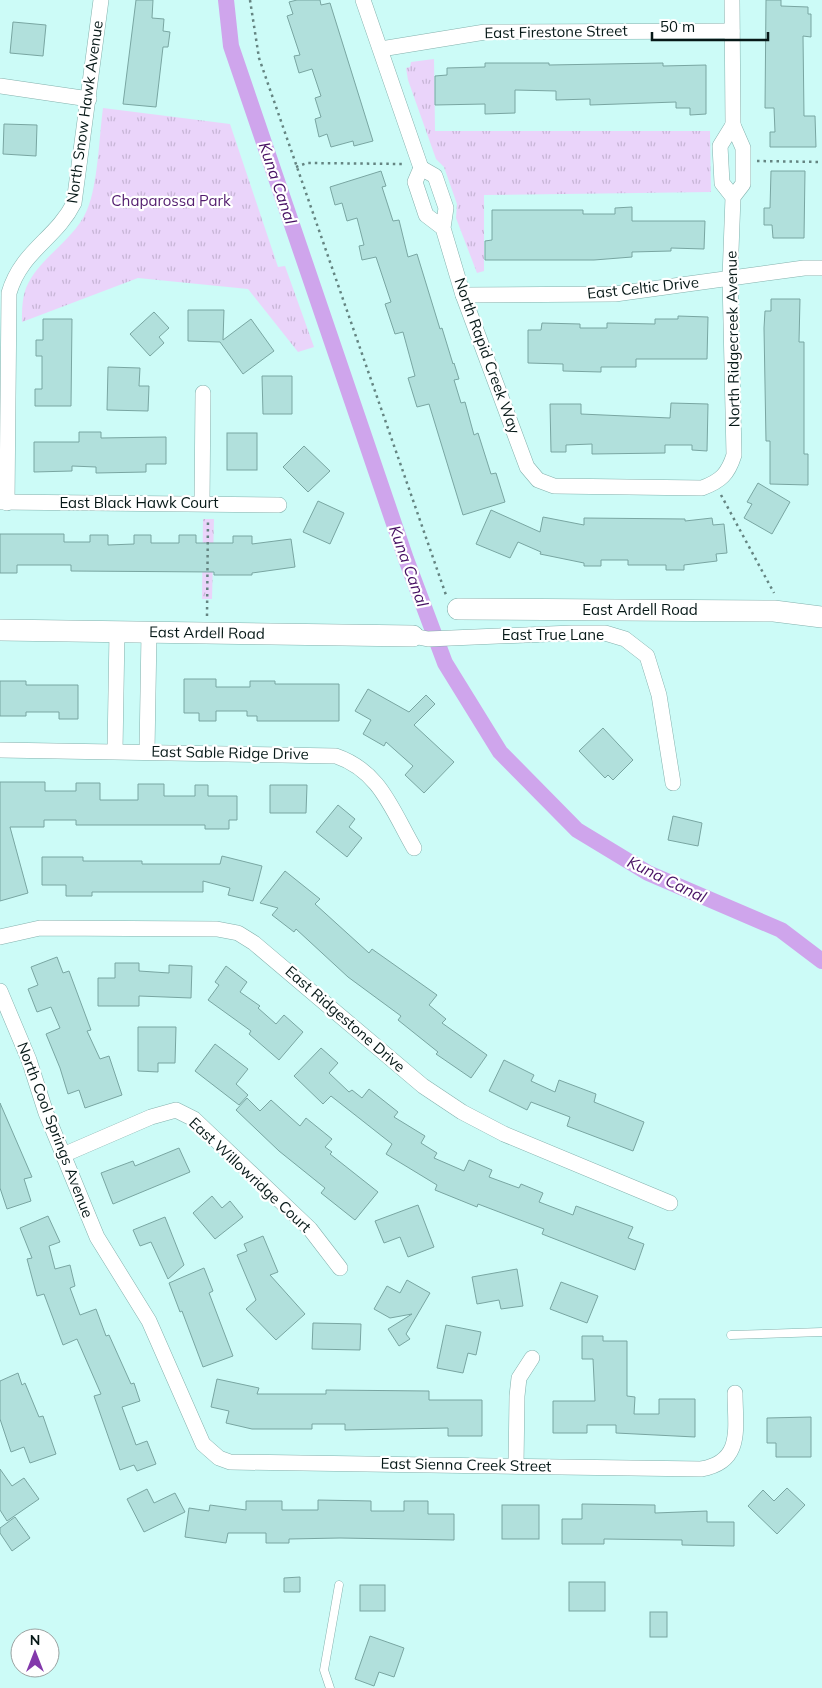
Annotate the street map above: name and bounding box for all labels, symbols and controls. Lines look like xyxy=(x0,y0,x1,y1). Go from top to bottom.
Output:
scale bar xyxy=(652,10,768,42)
text: 50 m xyxy=(660,17,695,36)
street label: North Snow Hawk Avenue xyxy=(62,19,107,205)
street label: East Firestone Street xyxy=(484,21,628,42)
water label: Kuna Canal xyxy=(255,139,301,227)
park label: Chaparossa Park xyxy=(111,191,231,210)
street label: North Ridgecreek Avenue xyxy=(721,250,744,428)
street label: East Celtic Drive xyxy=(586,272,700,303)
street label: North Rapid Creek Way xyxy=(450,275,525,436)
street label: East Black Hawk Court xyxy=(59,493,219,512)
water label: Kuna Canal xyxy=(385,522,433,610)
street label: East Ardell Road xyxy=(582,600,698,619)
street label: East Ardell Road xyxy=(149,622,265,643)
street label: East True Lane xyxy=(502,625,604,644)
street label: East Sable Ridge Drive xyxy=(151,742,309,763)
water label: Kuna Canal xyxy=(624,851,710,907)
street label: East Ridgestone Drive xyxy=(282,961,409,1076)
street label: North Cool Springs Avenue xyxy=(13,1039,98,1220)
street label: East Willowridge Court xyxy=(185,1113,315,1236)
street label: East Sienna Creek Street xyxy=(380,1454,552,1475)
north arrow xyxy=(10,1628,60,1678)
text: N xyxy=(30,1631,40,1649)

